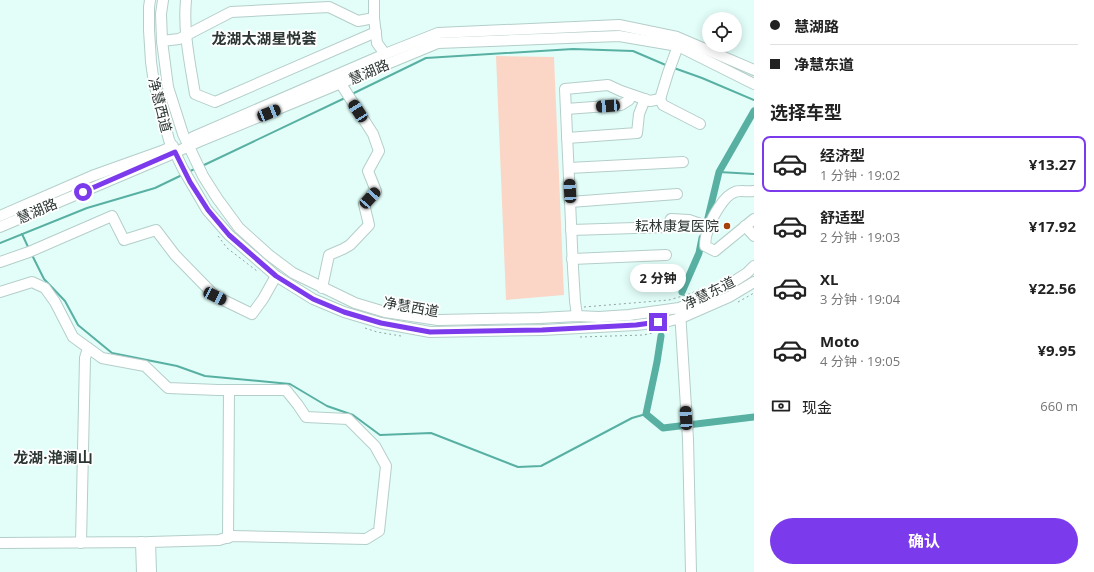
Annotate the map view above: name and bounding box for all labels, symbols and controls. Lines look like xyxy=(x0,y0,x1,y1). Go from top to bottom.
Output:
map controls xyxy=(702,12,742,52)
button: locate xyxy=(702,12,742,52)
text: 慧湖路 xyxy=(794,16,839,36)
district label: 龙湖太湖星悦荟 xyxy=(211,28,317,48)
text: 净慧东道 xyxy=(794,54,854,74)
street label: 慧湖路 xyxy=(346,55,392,88)
street label: 净慧西道 xyxy=(144,75,176,134)
car xyxy=(346,98,370,124)
car xyxy=(596,99,620,113)
text: 选择车型 xyxy=(770,100,842,124)
car xyxy=(256,103,282,123)
text: 经济型 xyxy=(820,145,865,165)
icon: car xyxy=(772,146,808,182)
text: ¥13.27 xyxy=(1029,154,1076,174)
text: 1 分钟 · 19:02 xyxy=(820,166,900,184)
car xyxy=(563,179,577,203)
route start xyxy=(74,183,92,201)
car xyxy=(358,185,382,211)
street label: 慧湖路 xyxy=(14,194,60,227)
text: 舒适型 xyxy=(820,207,865,227)
icon: car xyxy=(772,208,808,244)
place label: 耘林康复医院 xyxy=(635,216,719,235)
text: ¥17.92 xyxy=(1029,216,1076,236)
marker: 耘林康复医院 xyxy=(722,221,732,231)
text: 2 分钟 · 19:03 xyxy=(820,228,900,246)
callout: 2 分钟 xyxy=(630,264,686,292)
text: 2 分钟 xyxy=(640,269,676,287)
text: XL xyxy=(820,269,838,289)
icon: car xyxy=(772,270,808,306)
street label: 净慧东道 xyxy=(679,272,738,313)
text: ¥22.56 xyxy=(1029,278,1076,298)
car xyxy=(202,285,228,307)
text: 3 分钟 · 19:04 xyxy=(820,290,900,308)
street label: 净慧西道 xyxy=(382,292,440,321)
route end xyxy=(649,313,667,331)
text: Moto xyxy=(820,331,859,351)
icon: car xyxy=(772,332,808,368)
text: ¥9.95 xyxy=(1037,340,1076,360)
text: 4 分钟 · 19:05 xyxy=(820,352,900,370)
icon: cash xyxy=(770,395,792,417)
text: 现金 xyxy=(802,397,832,417)
text: 660 m xyxy=(1040,397,1078,415)
car xyxy=(679,406,693,430)
district label: 龙湖·滟澜山 xyxy=(13,447,93,467)
button: 确认 xyxy=(770,518,1078,564)

